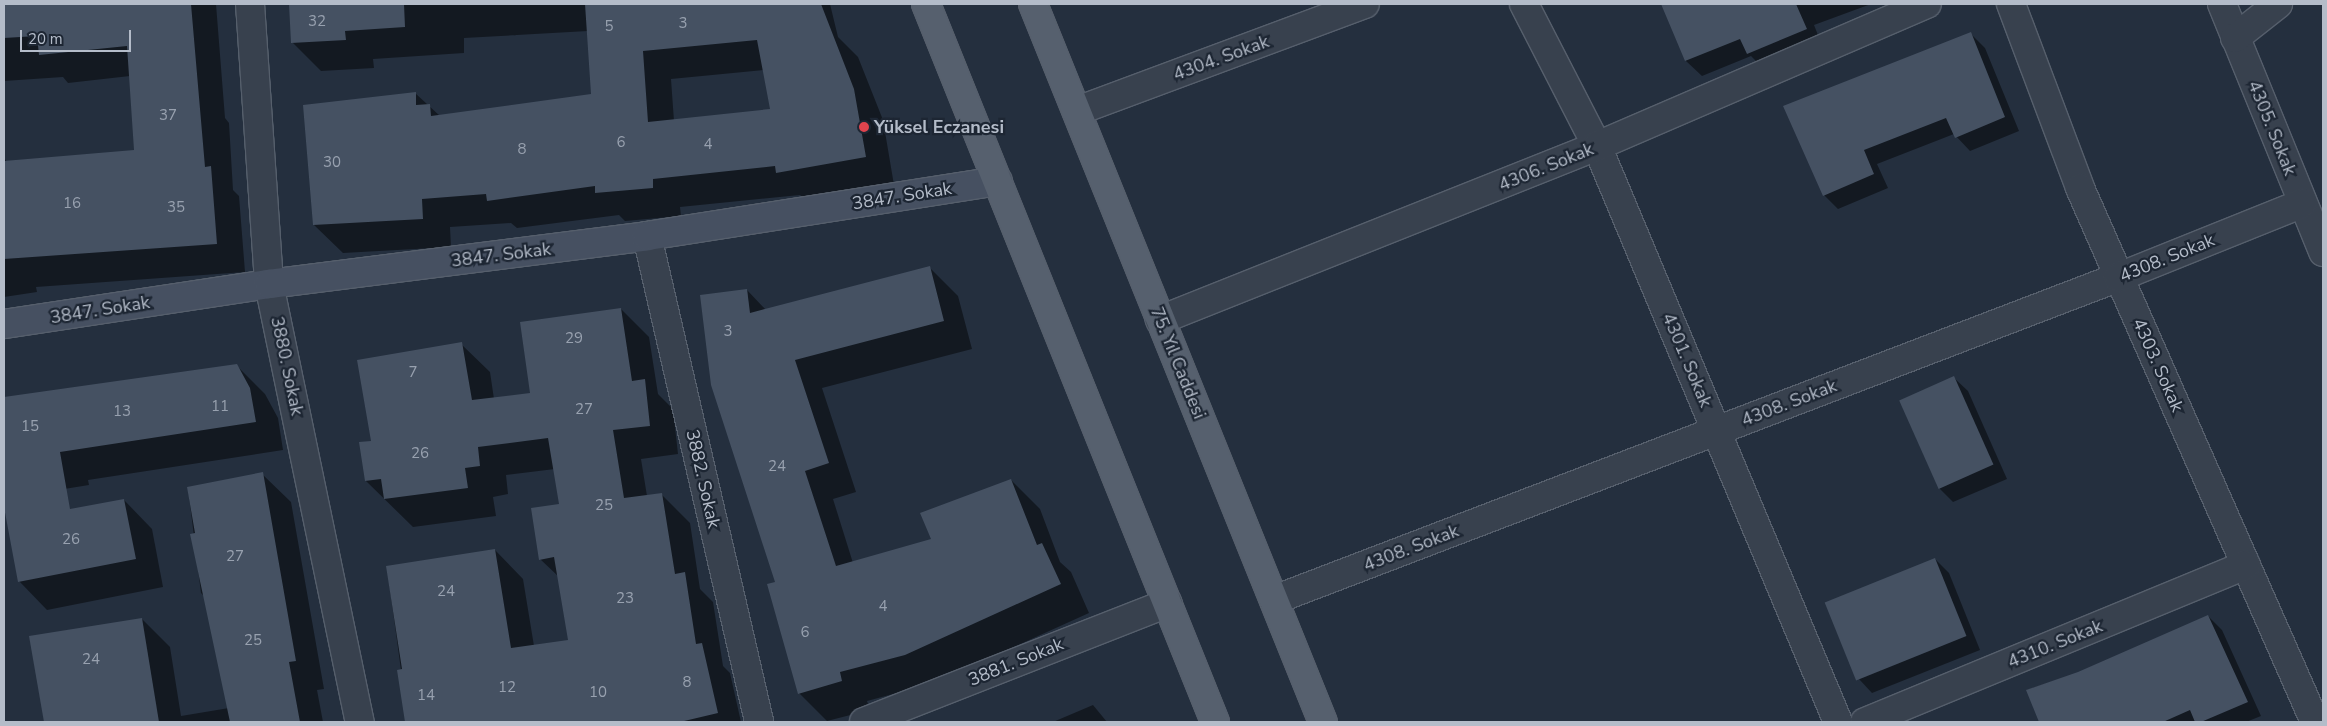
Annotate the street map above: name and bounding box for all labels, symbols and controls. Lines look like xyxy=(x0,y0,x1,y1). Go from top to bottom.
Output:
house number: 32 xyxy=(308,13,326,31)
house number: 3 xyxy=(679,15,687,33)
house number: 5 xyxy=(605,18,613,36)
scale bar xyxy=(22,20,134,52)
text: 20 m xyxy=(28,29,63,49)
street label: 4304. Sokak xyxy=(1170,31,1272,85)
street label: 4305. Sokak xyxy=(2243,77,2301,179)
house number: 37 xyxy=(159,107,177,125)
place label: Yüksel Eczanesi xyxy=(874,116,1004,138)
marker: Yüksel Eczanesi xyxy=(858,121,870,133)
house number: 6 xyxy=(617,134,625,152)
house number: 4 xyxy=(704,136,712,154)
street label: 4306. Sokak xyxy=(1495,138,1597,196)
house number: 8 xyxy=(518,141,526,159)
house number: 30 xyxy=(323,154,341,172)
street label: 3847. Sokak xyxy=(851,177,953,215)
house number: 16 xyxy=(63,195,81,213)
house number: 35 xyxy=(167,199,185,217)
street label: 4308. Sokak xyxy=(2116,229,2218,287)
street label: 3847. Sokak xyxy=(450,238,552,272)
street label: 3847. Sokak xyxy=(49,291,151,329)
street label: 75. Yıl Caddesi xyxy=(1146,304,1210,422)
street label: 4301. Sokak xyxy=(1657,310,1717,410)
street label: 3880. Sokak xyxy=(266,315,308,417)
street label: 4303. Sokak xyxy=(2128,315,2188,415)
house number: 3 xyxy=(724,323,732,341)
house number: 29 xyxy=(565,330,583,348)
house number: 7 xyxy=(409,364,417,382)
street label: 4308. Sokak xyxy=(1738,375,1840,431)
house number: 11 xyxy=(211,398,229,416)
house number: 27 xyxy=(575,401,593,419)
house number: 13 xyxy=(113,403,131,421)
house number: 15 xyxy=(21,418,39,436)
street label: 3882. Sokak xyxy=(681,428,725,530)
house number: 26 xyxy=(411,445,429,463)
house number: 24 xyxy=(768,458,786,476)
house number: 25 xyxy=(595,497,613,515)
street label: 4308. Sokak xyxy=(1360,520,1462,576)
house number: 26 xyxy=(62,531,80,549)
house number: 27 xyxy=(226,548,244,566)
house number: 24 xyxy=(437,583,455,601)
house number: 23 xyxy=(616,590,634,608)
house number: 4 xyxy=(879,598,887,616)
street label: 4310. Sokak xyxy=(2004,615,2106,673)
house number: 6 xyxy=(801,624,809,642)
house number: 25 xyxy=(244,632,262,650)
street label: 3881. Sokak xyxy=(965,633,1067,691)
house number: 24 xyxy=(82,651,100,669)
house number: 8 xyxy=(683,674,691,692)
house number: 12 xyxy=(498,679,516,697)
house number: 10 xyxy=(589,684,607,702)
house number: 14 xyxy=(417,687,435,705)

